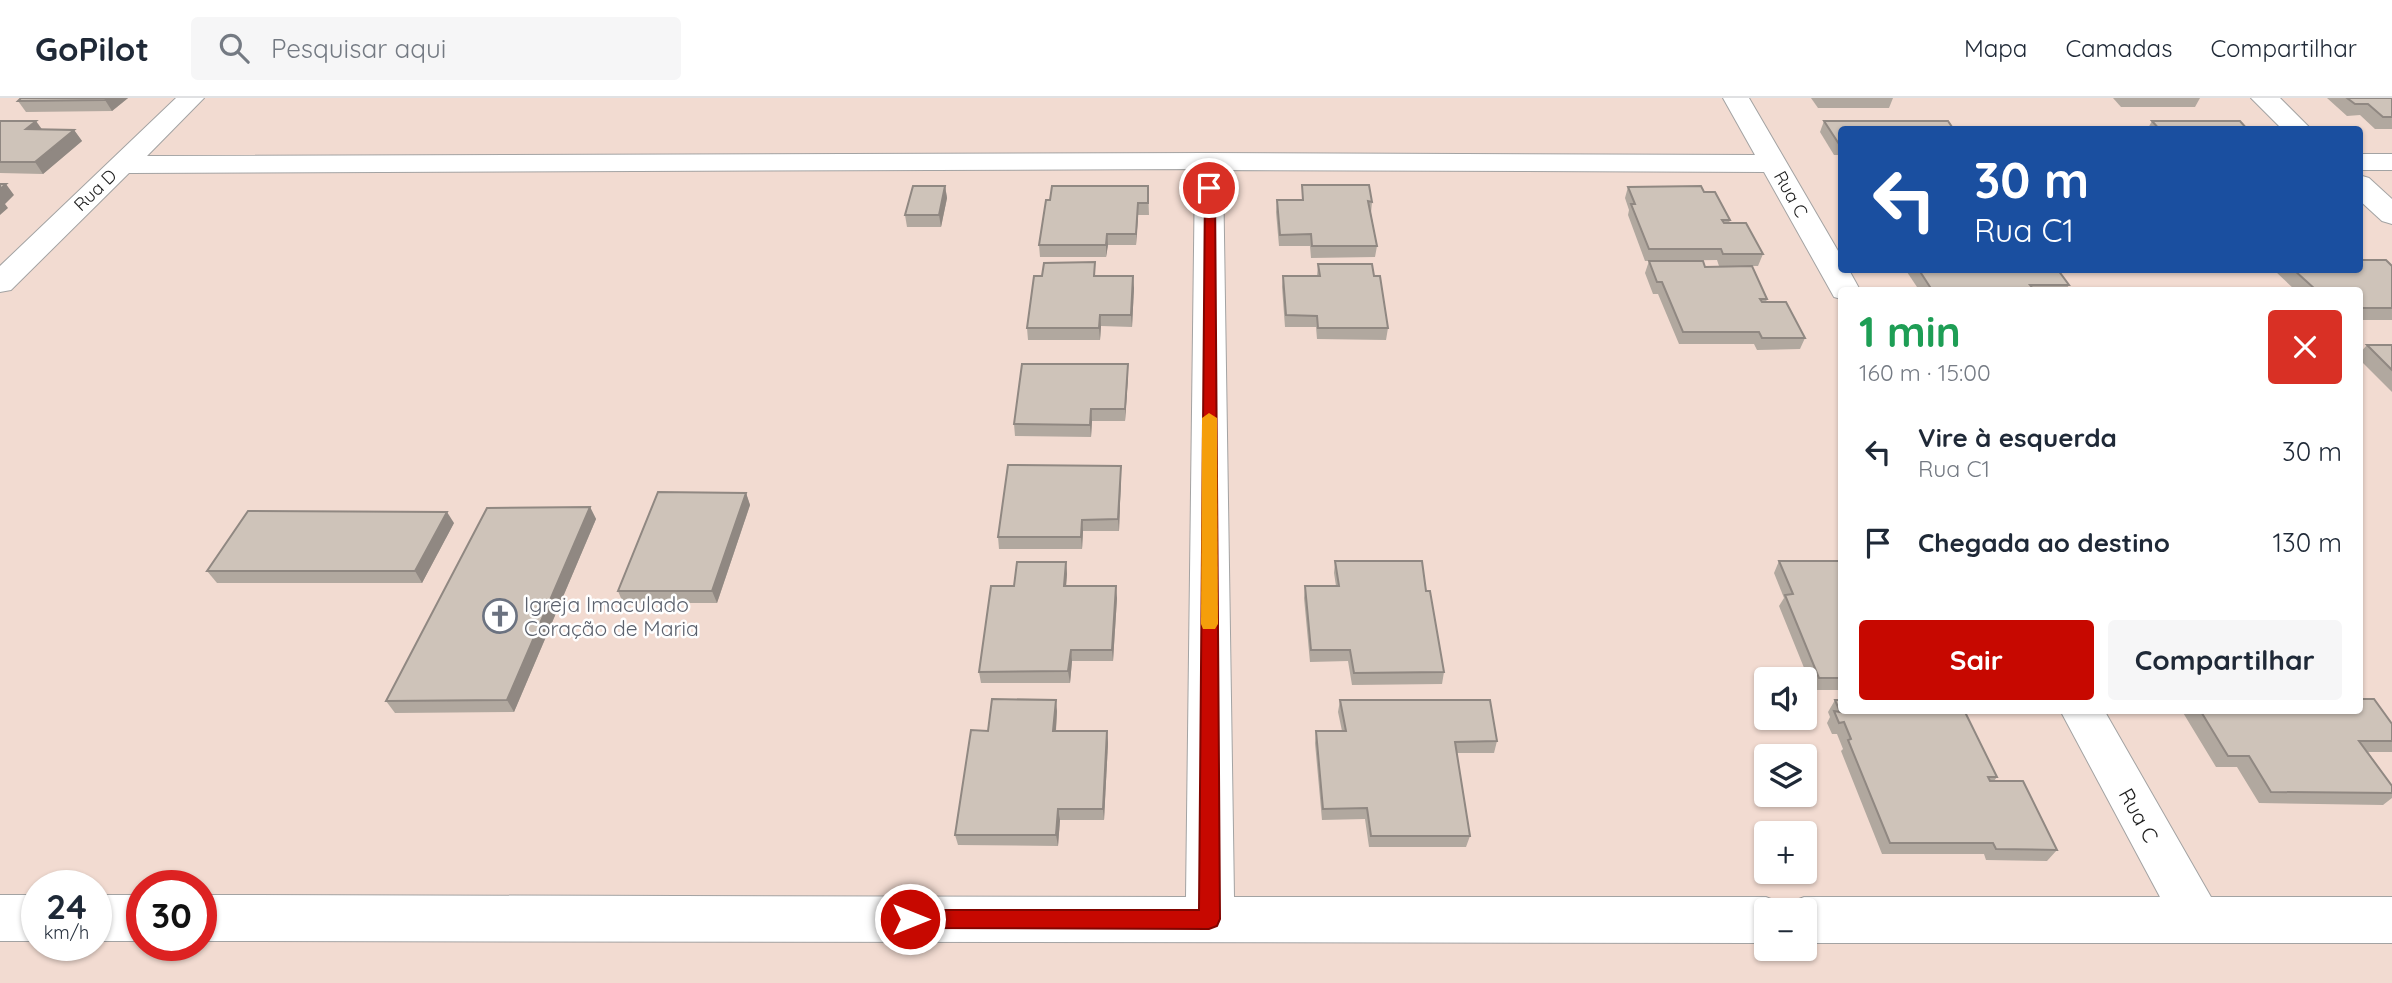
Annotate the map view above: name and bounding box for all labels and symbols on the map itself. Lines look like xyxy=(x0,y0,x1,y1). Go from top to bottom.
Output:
pin xyxy=(1179,158,1239,218)
street label: Rua D xyxy=(69,164,121,216)
street label: Rua C xyxy=(1769,167,1813,222)
place label: Igreja Imaculado Coração de Maria xyxy=(524,591,699,641)
church icon: Igreja Imaculado Coração de Maria xyxy=(481,597,519,635)
street label: Rua C xyxy=(2114,783,2165,847)
speed limit sign: 30 xyxy=(126,870,217,961)
position arrow xyxy=(873,882,947,956)

